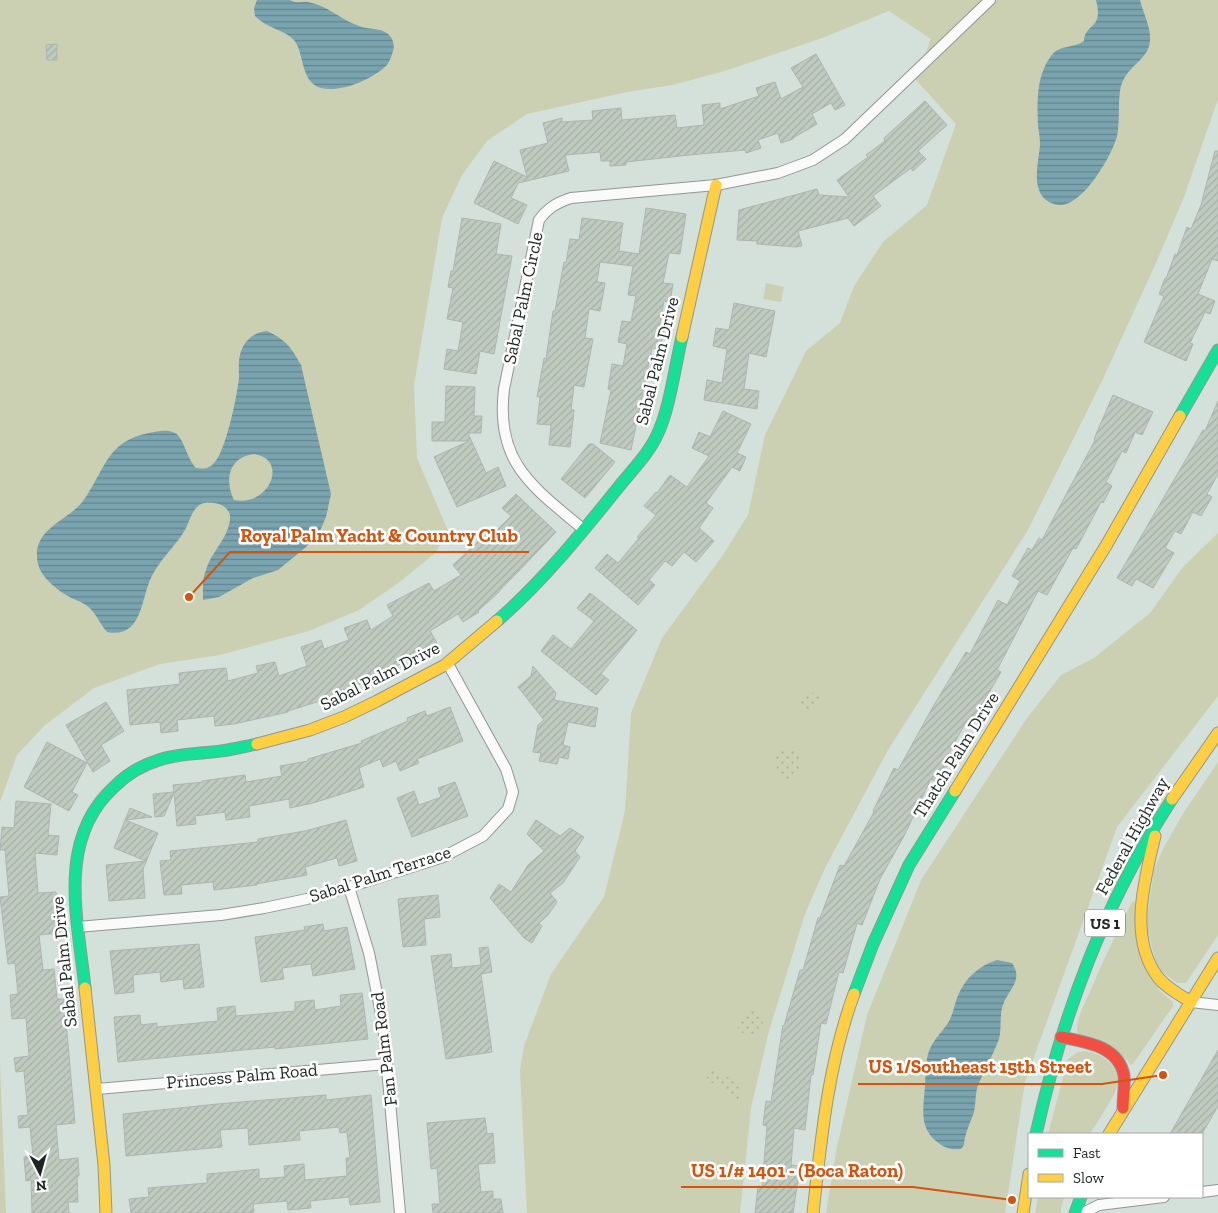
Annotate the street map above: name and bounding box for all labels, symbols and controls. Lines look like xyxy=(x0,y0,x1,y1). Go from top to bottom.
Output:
street label: Sabal Palm Circle xyxy=(498,230,548,366)
street label: Sabal Palm Drive xyxy=(630,295,684,427)
callout: Royal Palm Yacht & Country Club xyxy=(230,518,529,552)
text: Royal Palm Yacht & Country Club xyxy=(240,524,518,547)
street label: Sabal Palm Drive xyxy=(317,636,443,716)
street label: Thatch Palm Drive xyxy=(908,688,1004,822)
street label: Federal Highway xyxy=(1091,773,1174,899)
street label: Sabal Palm Terrace xyxy=(306,841,454,907)
street label: Sabal Palm Drive xyxy=(46,896,82,1028)
road number: US 1 xyxy=(1085,910,1125,936)
street label: Fan Palm Road xyxy=(366,991,402,1107)
callout: US 1/Southeast 15th Street xyxy=(858,1050,1102,1084)
text: US 1/Southeast 15th Street xyxy=(868,1055,1092,1078)
street label: Princess Palm Road xyxy=(165,1058,319,1094)
legend xyxy=(1028,1133,1203,1198)
text: Fast xyxy=(1073,1144,1101,1162)
north arrow xyxy=(15,1148,65,1198)
callout: US 1/# 1401 - (Boca Raton) xyxy=(681,1153,913,1187)
text: US 1/# 1401 - (Boca Raton) xyxy=(691,1159,904,1182)
text: Slow xyxy=(1073,1169,1105,1187)
text: N xyxy=(35,1176,47,1194)

